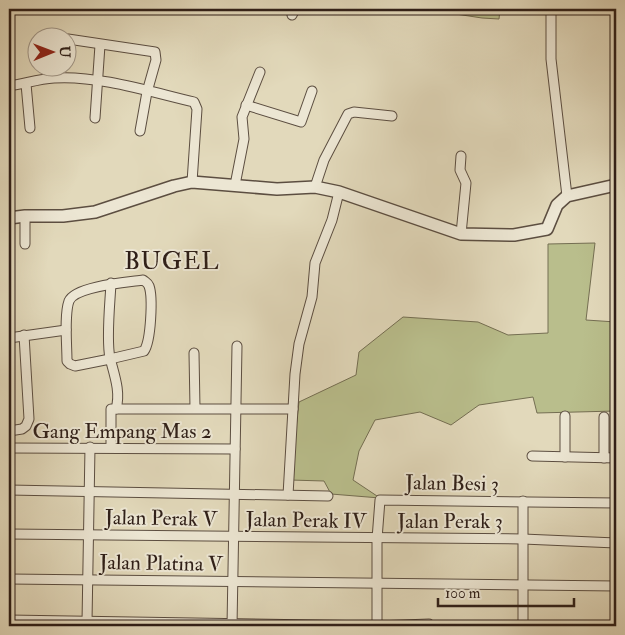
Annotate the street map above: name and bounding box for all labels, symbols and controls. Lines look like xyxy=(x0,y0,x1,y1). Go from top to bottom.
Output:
north arrow xyxy=(28,28,78,78)
text: U xyxy=(56,46,73,58)
district label: BUGEL xyxy=(124,246,220,277)
street label: Gang Empang Mas 2 xyxy=(32,418,212,445)
street label: Jalan Besi 3 xyxy=(404,469,499,498)
street label: Jalan Perak V xyxy=(104,504,219,533)
street label: Jalan Perak IV xyxy=(244,506,368,535)
street label: Jalan Perak 3 xyxy=(396,508,503,535)
street label: Jalan Platina V xyxy=(98,549,224,578)
scale bar xyxy=(438,575,574,607)
text: 100 m xyxy=(445,584,481,603)

